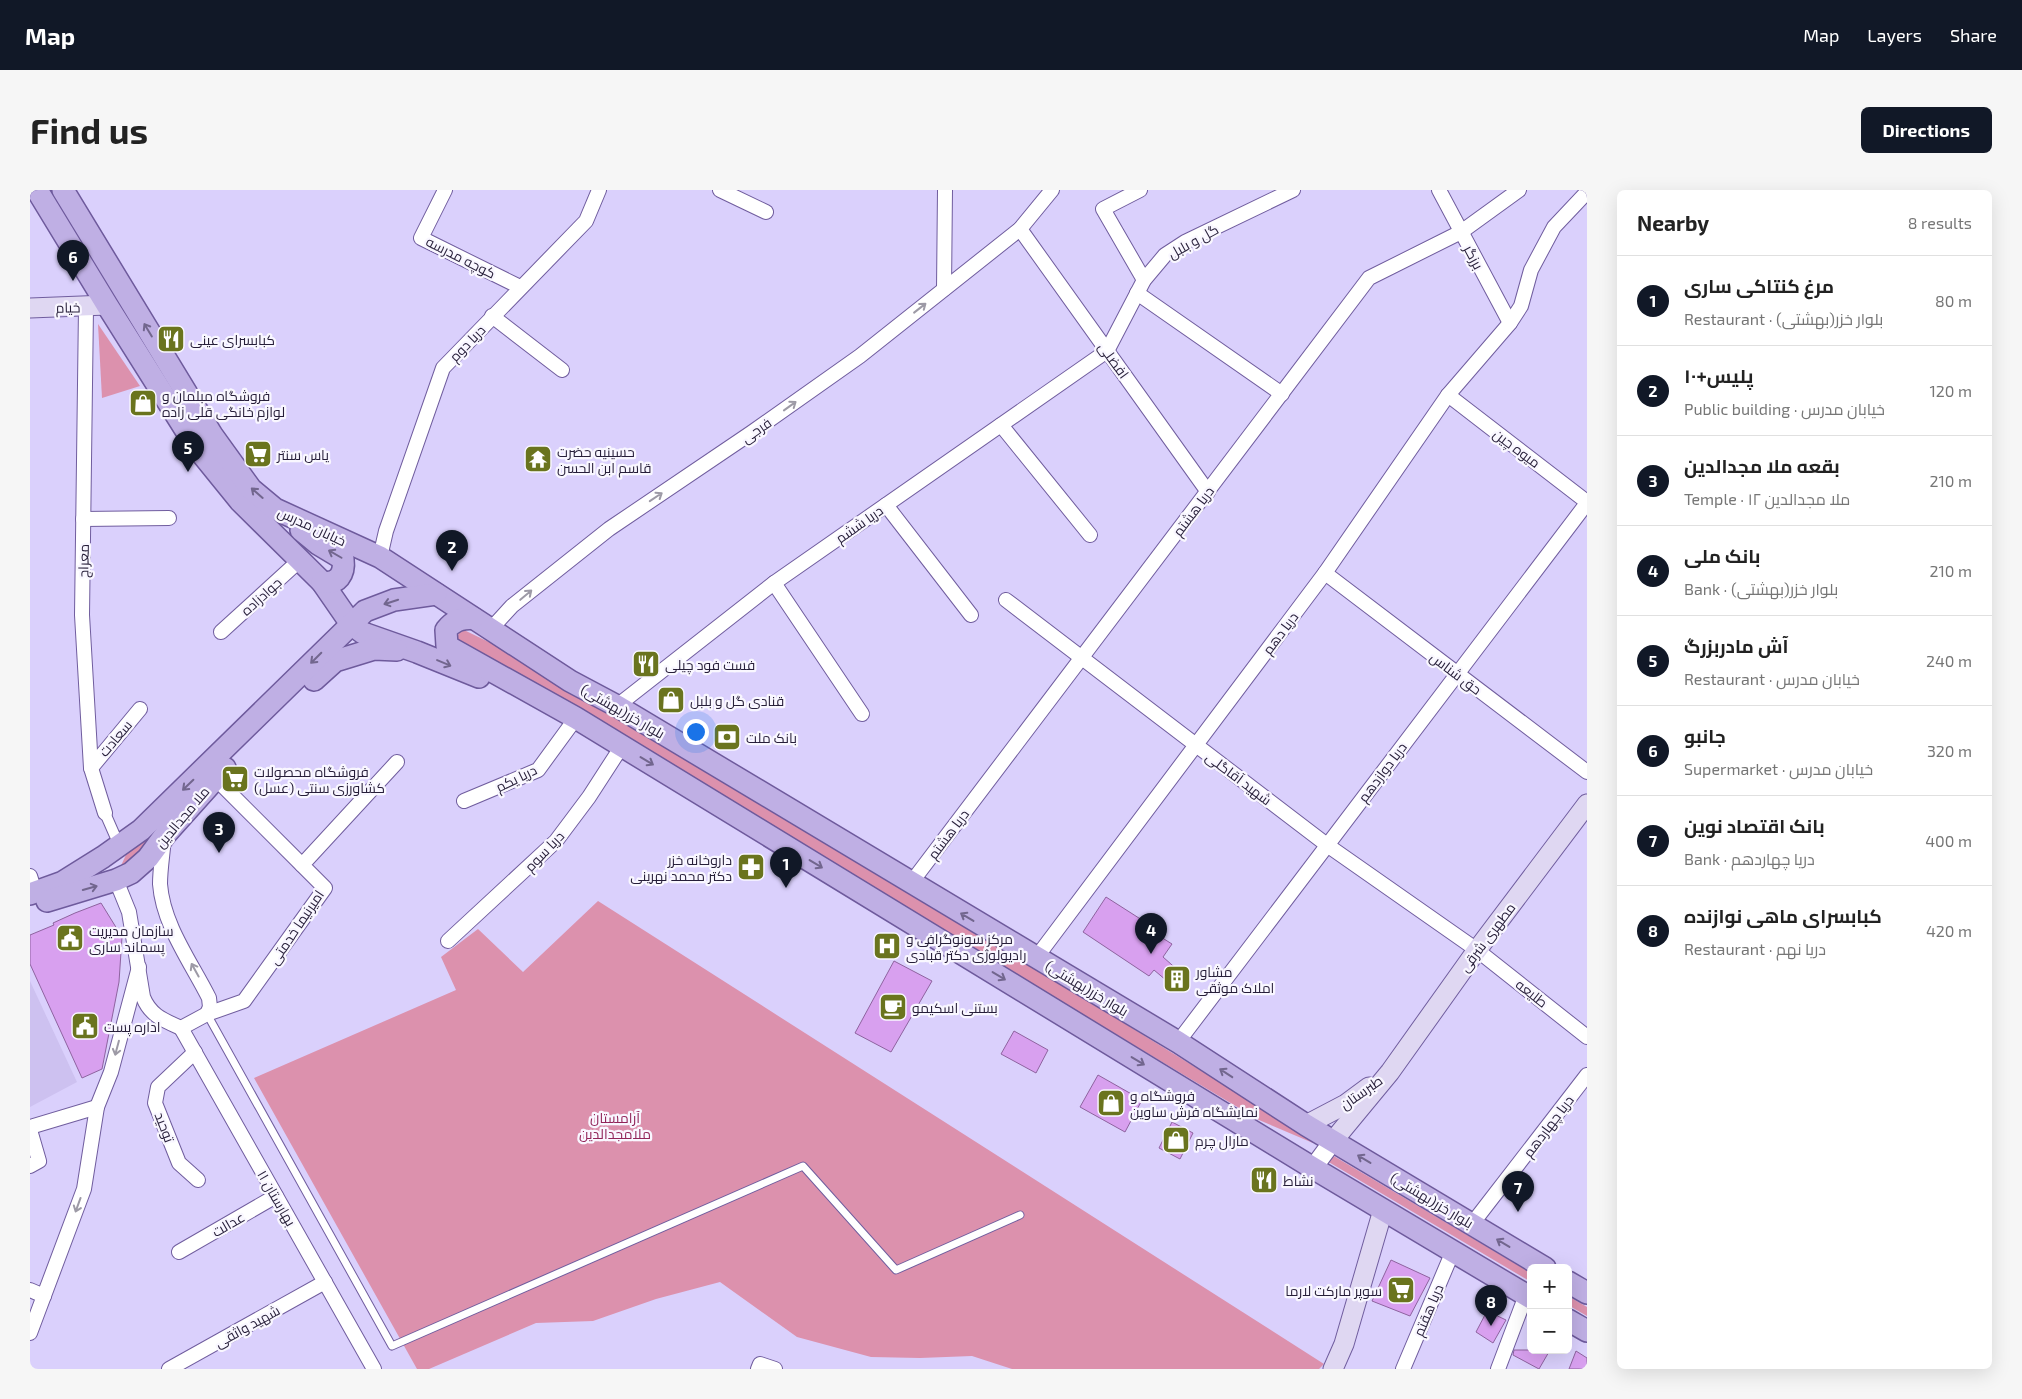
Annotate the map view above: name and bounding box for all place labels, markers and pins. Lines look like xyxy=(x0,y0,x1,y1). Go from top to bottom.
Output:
pin: 6 xyxy=(57,240,89,281)
restaurant icon: کبابسرای عینی xyxy=(156,324,186,354)
place label: کبابسرای عینی xyxy=(190,331,275,348)
place label: فروشگاه مبلمان و لوازم خانگی قلی زاده xyxy=(162,387,285,422)
shop icon: فروشگاه مبلمان و لوازم خانگی قلی زاده xyxy=(128,388,158,418)
pin: 5 xyxy=(172,431,204,472)
supermarket icon: یاس سنتر xyxy=(243,439,273,469)
place label: حسینیه حضرت قاسم ابن الحسن xyxy=(557,443,652,478)
temple icon: حسینیه حضرت قاسم ابن الحسن xyxy=(523,444,553,474)
place label: یاس سنتر xyxy=(276,446,329,463)
pin: 2 xyxy=(436,530,468,571)
restaurant icon: فست فود چیلی xyxy=(631,649,661,679)
place label: فست فود چیلی xyxy=(665,656,755,675)
shop icon: قنادی گل و بلبل xyxy=(656,685,686,715)
place label: قنادی گل و بلبل xyxy=(690,692,784,709)
bank icon: بانک ملت xyxy=(712,722,742,752)
place label: بانک ملت xyxy=(746,729,797,746)
place label: فروشگاه محصولات کشاورزی سنتی (عسل) xyxy=(254,763,385,796)
supermarket icon: فروشگاه محصولات کشاورزی سنتی (عسل) xyxy=(220,764,250,794)
pin: 3 xyxy=(203,812,235,853)
pin: 1 xyxy=(770,847,802,888)
place label: داروخانه خزر دکتر محمد نهرینی xyxy=(630,851,732,884)
pharmacy icon: داروخانه خزر دکتر محمد نهرینی xyxy=(736,852,766,882)
pin: 4 xyxy=(1135,913,1167,954)
place label: سازمان مدیریت پسماند ساری xyxy=(89,922,174,957)
public building icon: سازمان مدیریت پسماند ساری xyxy=(55,923,85,953)
place label: مركز سونوگرافی و راديولوژی دكتر قبادی xyxy=(906,930,1026,963)
hospital icon: مركز سونوگرافی و راديولوژی دكتر قبادی xyxy=(872,931,902,961)
place label: مشاور املاک موثقی xyxy=(1195,963,1274,996)
building icon: مشاور املاک موثقی xyxy=(1162,964,1192,994)
cafe icon: بستنی اسکیمو xyxy=(878,992,908,1022)
place label: بستنی اسکیمو xyxy=(912,999,998,1016)
public building icon: اداره پست xyxy=(70,1011,100,1041)
place label: اداره پست xyxy=(104,1018,161,1037)
place label: فروشگاه و نمایشگاه فرش ساوین xyxy=(1130,1087,1258,1120)
shop icon: فروشگاه و نمایشگاه فرش ساوین xyxy=(1096,1088,1126,1118)
shop icon: مارال چرم xyxy=(1161,1125,1191,1155)
place label: مارال چرم xyxy=(1195,1132,1249,1151)
restaurant icon: نشاط xyxy=(1249,1165,1279,1195)
pin: 7 xyxy=(1502,1171,1534,1212)
place label: نشاط xyxy=(1283,1172,1314,1189)
supermarket icon: سوپر مارکت لارما xyxy=(1386,1275,1416,1305)
place label: سوپر مارکت لارما xyxy=(1285,1282,1382,1301)
pin: 8 xyxy=(1475,1285,1507,1326)

